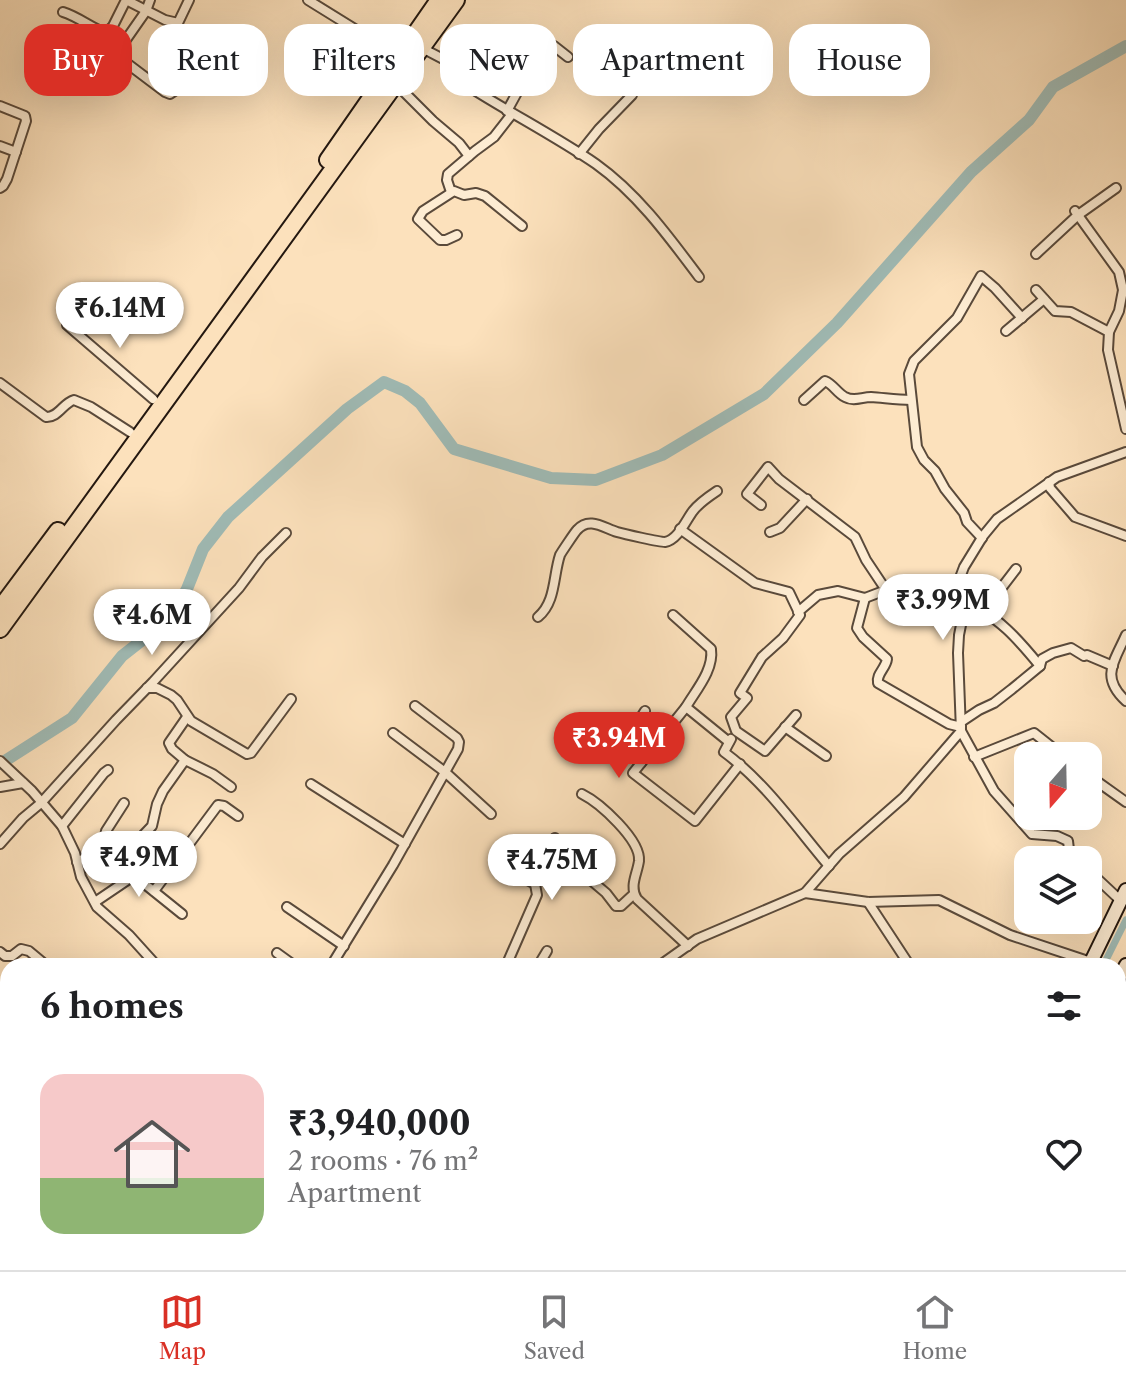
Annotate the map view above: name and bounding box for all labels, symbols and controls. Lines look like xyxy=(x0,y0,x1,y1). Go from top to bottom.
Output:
chip: Buy xyxy=(24,24,132,96)
chip: Rent xyxy=(148,24,268,96)
chip: Filters xyxy=(284,24,424,96)
chip: New xyxy=(440,24,557,96)
chip: Apartment xyxy=(573,24,773,96)
chip: House xyxy=(789,24,930,96)
pin: ₹6.14M xyxy=(55,282,185,350)
text: ₹6.14M xyxy=(74,292,166,324)
pin: ₹3.99M xyxy=(878,574,1008,642)
text: ₹3.99M xyxy=(896,584,990,616)
pin: ₹4.6M xyxy=(96,589,208,657)
text: ₹4.6M xyxy=(112,599,192,631)
pin: ₹3.94M xyxy=(554,712,684,780)
text: ₹3.94M xyxy=(572,722,666,754)
north arrow xyxy=(1014,742,1102,830)
map controls xyxy=(1014,742,1102,934)
pin: ₹4.9M xyxy=(83,831,195,899)
pin: ₹4.75M xyxy=(487,834,617,902)
text: ₹4.9M xyxy=(99,841,179,873)
text: ₹4.75M xyxy=(506,844,598,876)
button: layers xyxy=(1014,846,1102,934)
icon: filters xyxy=(1042,984,1086,1028)
text: 6 homes xyxy=(40,985,184,1027)
text: ₹3,940,000 xyxy=(288,1102,471,1144)
icon: home xyxy=(104,1106,200,1202)
icon: heart xyxy=(1042,1132,1086,1176)
text: 2 rooms · 76 m² xyxy=(288,1145,478,1177)
text: Apartment xyxy=(288,1177,421,1209)
tab: Map xyxy=(159,1290,206,1365)
tab: Saved xyxy=(524,1290,585,1365)
tab: Home xyxy=(903,1290,967,1365)

